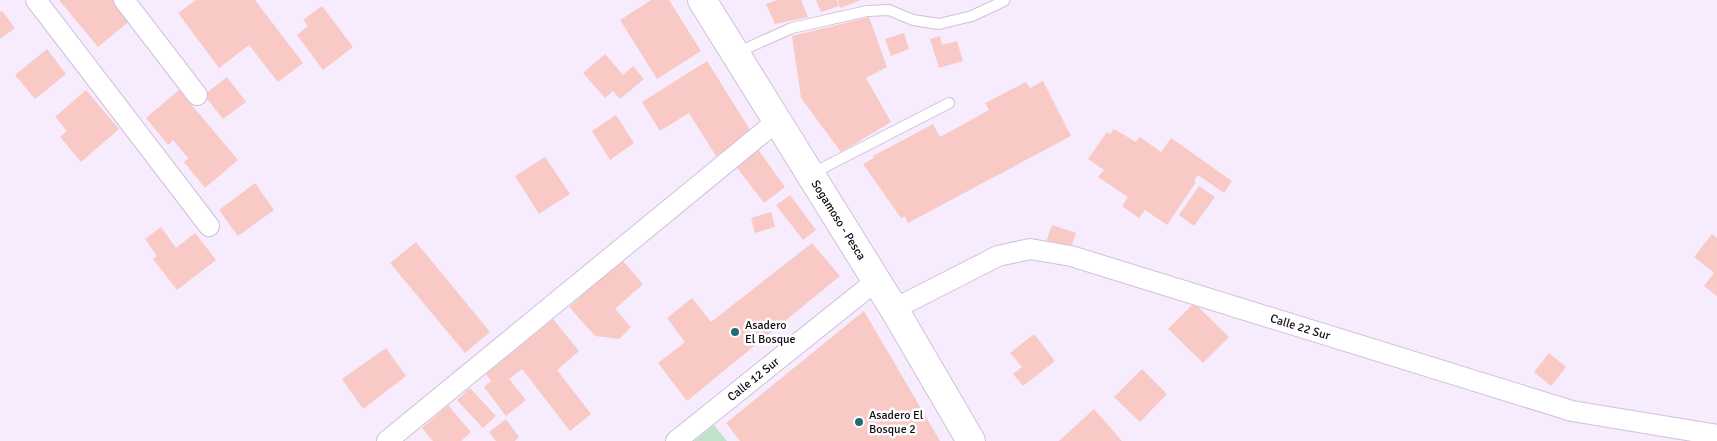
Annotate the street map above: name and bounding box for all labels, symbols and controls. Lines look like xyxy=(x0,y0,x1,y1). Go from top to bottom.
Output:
street label: Sogamoso - Pesca xyxy=(808,177,869,263)
street label: Calle 22 Sur xyxy=(1268,311,1333,343)
place label: Asadero El Bosque xyxy=(745,318,796,347)
marker: Asadero El Bosque xyxy=(729,326,741,338)
street label: Calle 12 Sur xyxy=(724,354,783,404)
place label: Asadero El Bosque 2 xyxy=(869,408,924,437)
marker: Asadero El Bosque 2 xyxy=(853,416,865,428)

